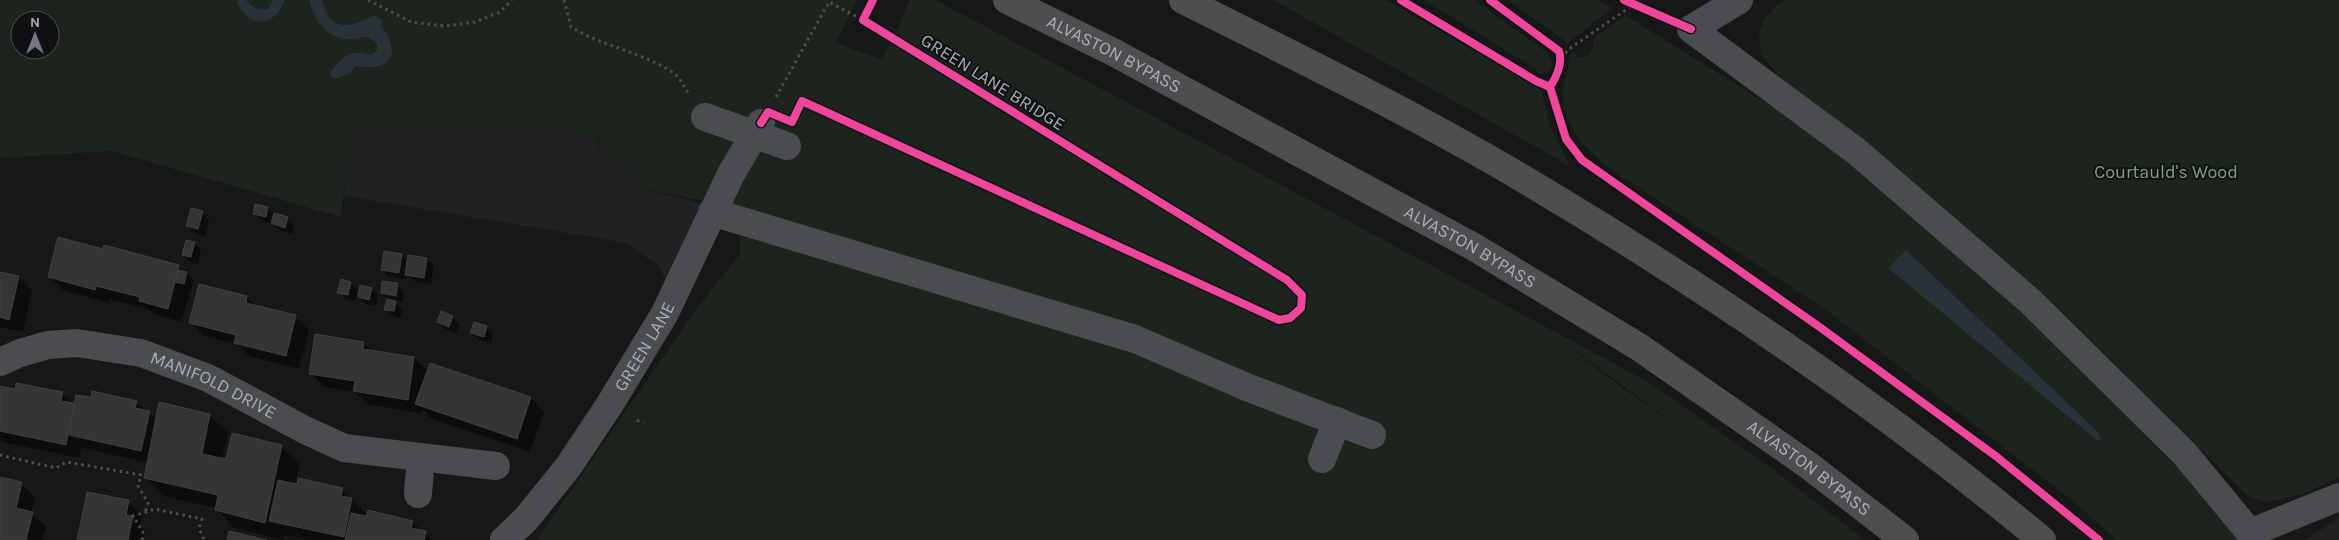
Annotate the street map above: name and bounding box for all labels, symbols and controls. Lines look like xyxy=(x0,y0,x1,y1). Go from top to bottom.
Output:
north arrow xyxy=(10,10,60,60)
street label: ALVASTON BYPASS xyxy=(1043,10,1185,98)
text: N xyxy=(30,14,40,31)
street label: GREEN LANE BRIDGE xyxy=(917,29,1069,135)
park label: Courtauld's Wood xyxy=(2094,161,2238,183)
street label: ALVASTON BYPASS xyxy=(1401,200,1540,293)
street label: GREEN LANE xyxy=(609,298,680,395)
street label: MANIFOLD DRIVE xyxy=(147,346,280,424)
street label: ALVASTON BYPASS xyxy=(1743,415,1875,521)

